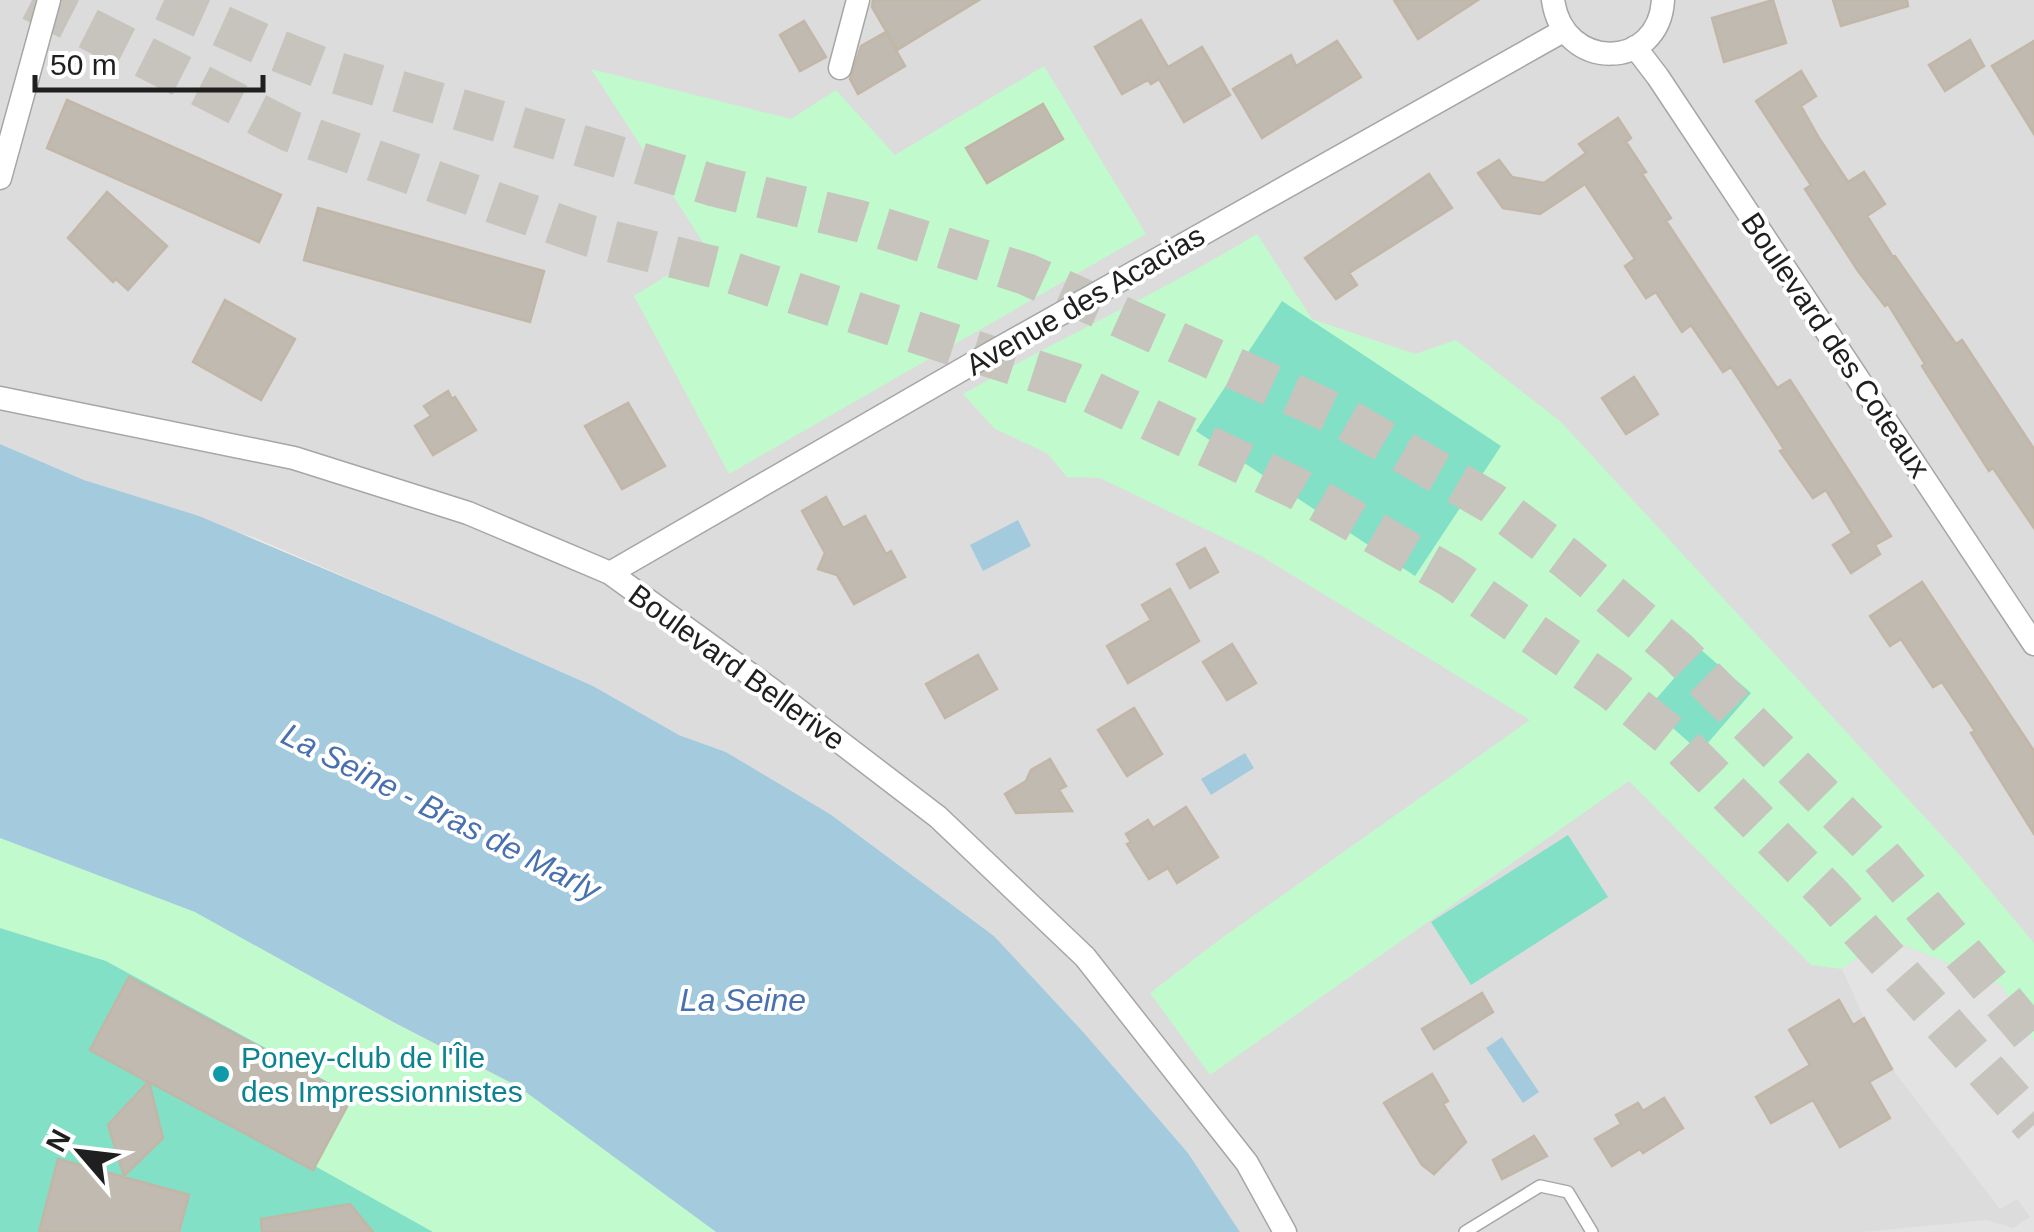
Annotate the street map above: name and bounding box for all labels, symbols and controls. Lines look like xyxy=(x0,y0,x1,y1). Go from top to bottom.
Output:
scale bar xyxy=(35,30,262,92)
text: 50 m xyxy=(50,48,117,81)
street label: Boulevard des Coteaux xyxy=(1735,206,1937,484)
street label: Avenue des Acacias xyxy=(960,218,1210,382)
street label: Boulevard Bellerive xyxy=(623,578,851,756)
water label: La Seine - Bras de Marly xyxy=(276,716,608,909)
water label: La Seine xyxy=(680,982,806,1018)
place label: Poney-club de l'Île des Impressionnistes xyxy=(241,1041,523,1108)
marker: Poney-club de l'Île des Impressionnistes xyxy=(210,1063,232,1085)
north arrow xyxy=(30,1102,130,1202)
text: N xyxy=(40,1124,77,1157)

